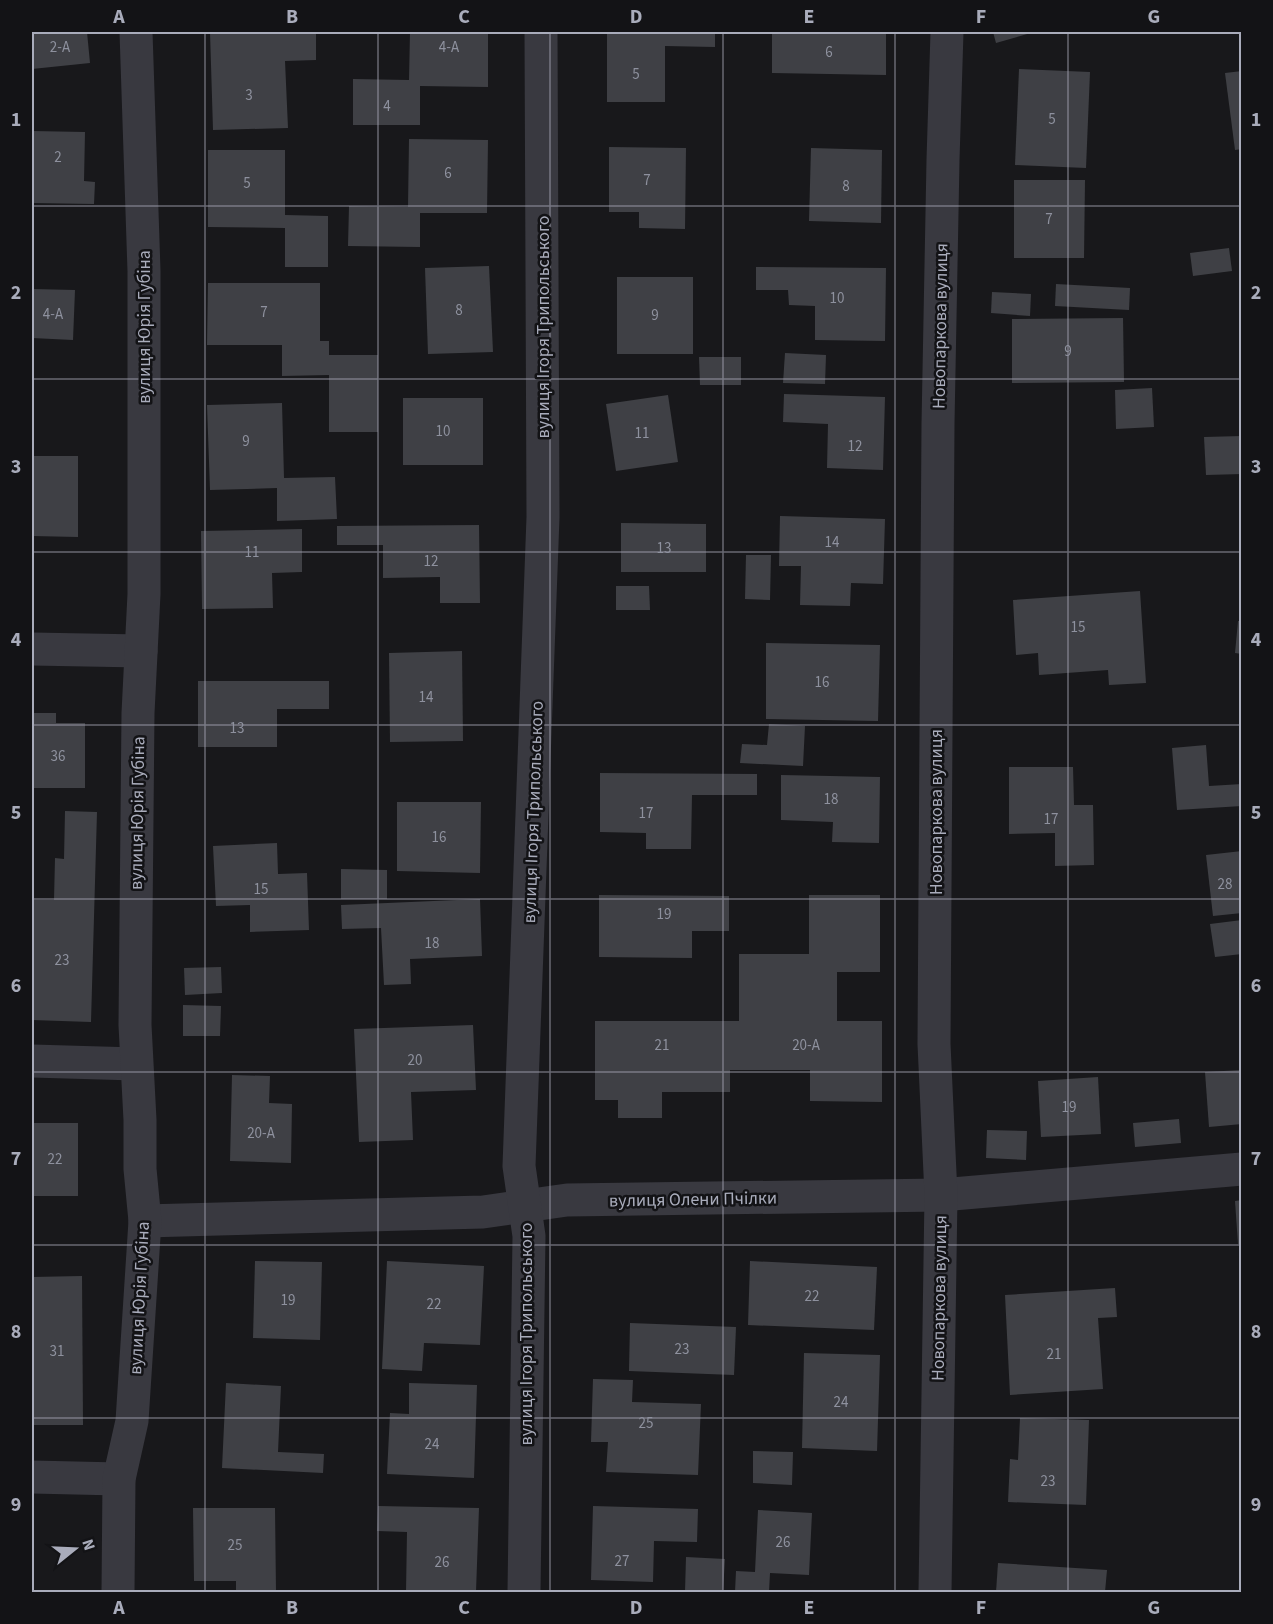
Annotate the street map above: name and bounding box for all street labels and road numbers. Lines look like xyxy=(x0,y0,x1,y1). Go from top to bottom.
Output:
street label: вулиця Ігоря Трипольського xyxy=(531,216,556,438)
street label: Новопаркова вулиця xyxy=(927,243,954,409)
street label: вулиця Юрія Губіна xyxy=(132,250,157,404)
street label: вулиця Ігоря Трипольського xyxy=(517,700,550,924)
street label: Новопаркова вулиця xyxy=(924,729,949,895)
street label: вулиця Юрія Губіна xyxy=(124,736,151,890)
street label: вулиця Олени Пчілки xyxy=(609,1186,777,1213)
street label: Новопаркова вулиця xyxy=(926,1215,953,1381)
street label: вулиця Юрія Губіна xyxy=(123,1221,156,1375)
street label: вулиця Ігоря Трипольського xyxy=(514,1223,539,1445)

